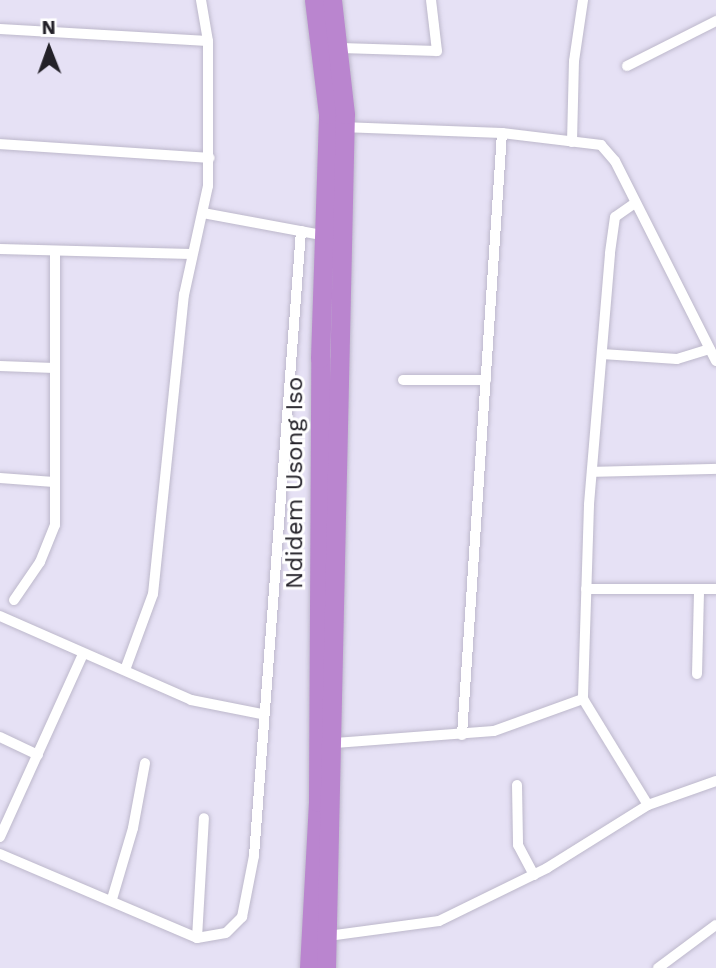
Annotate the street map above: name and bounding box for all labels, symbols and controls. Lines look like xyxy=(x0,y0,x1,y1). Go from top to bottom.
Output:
north arrow xyxy=(14,14,84,84)
text: N xyxy=(41,16,56,39)
street label: Ndidem Usong Iso xyxy=(281,377,309,589)

